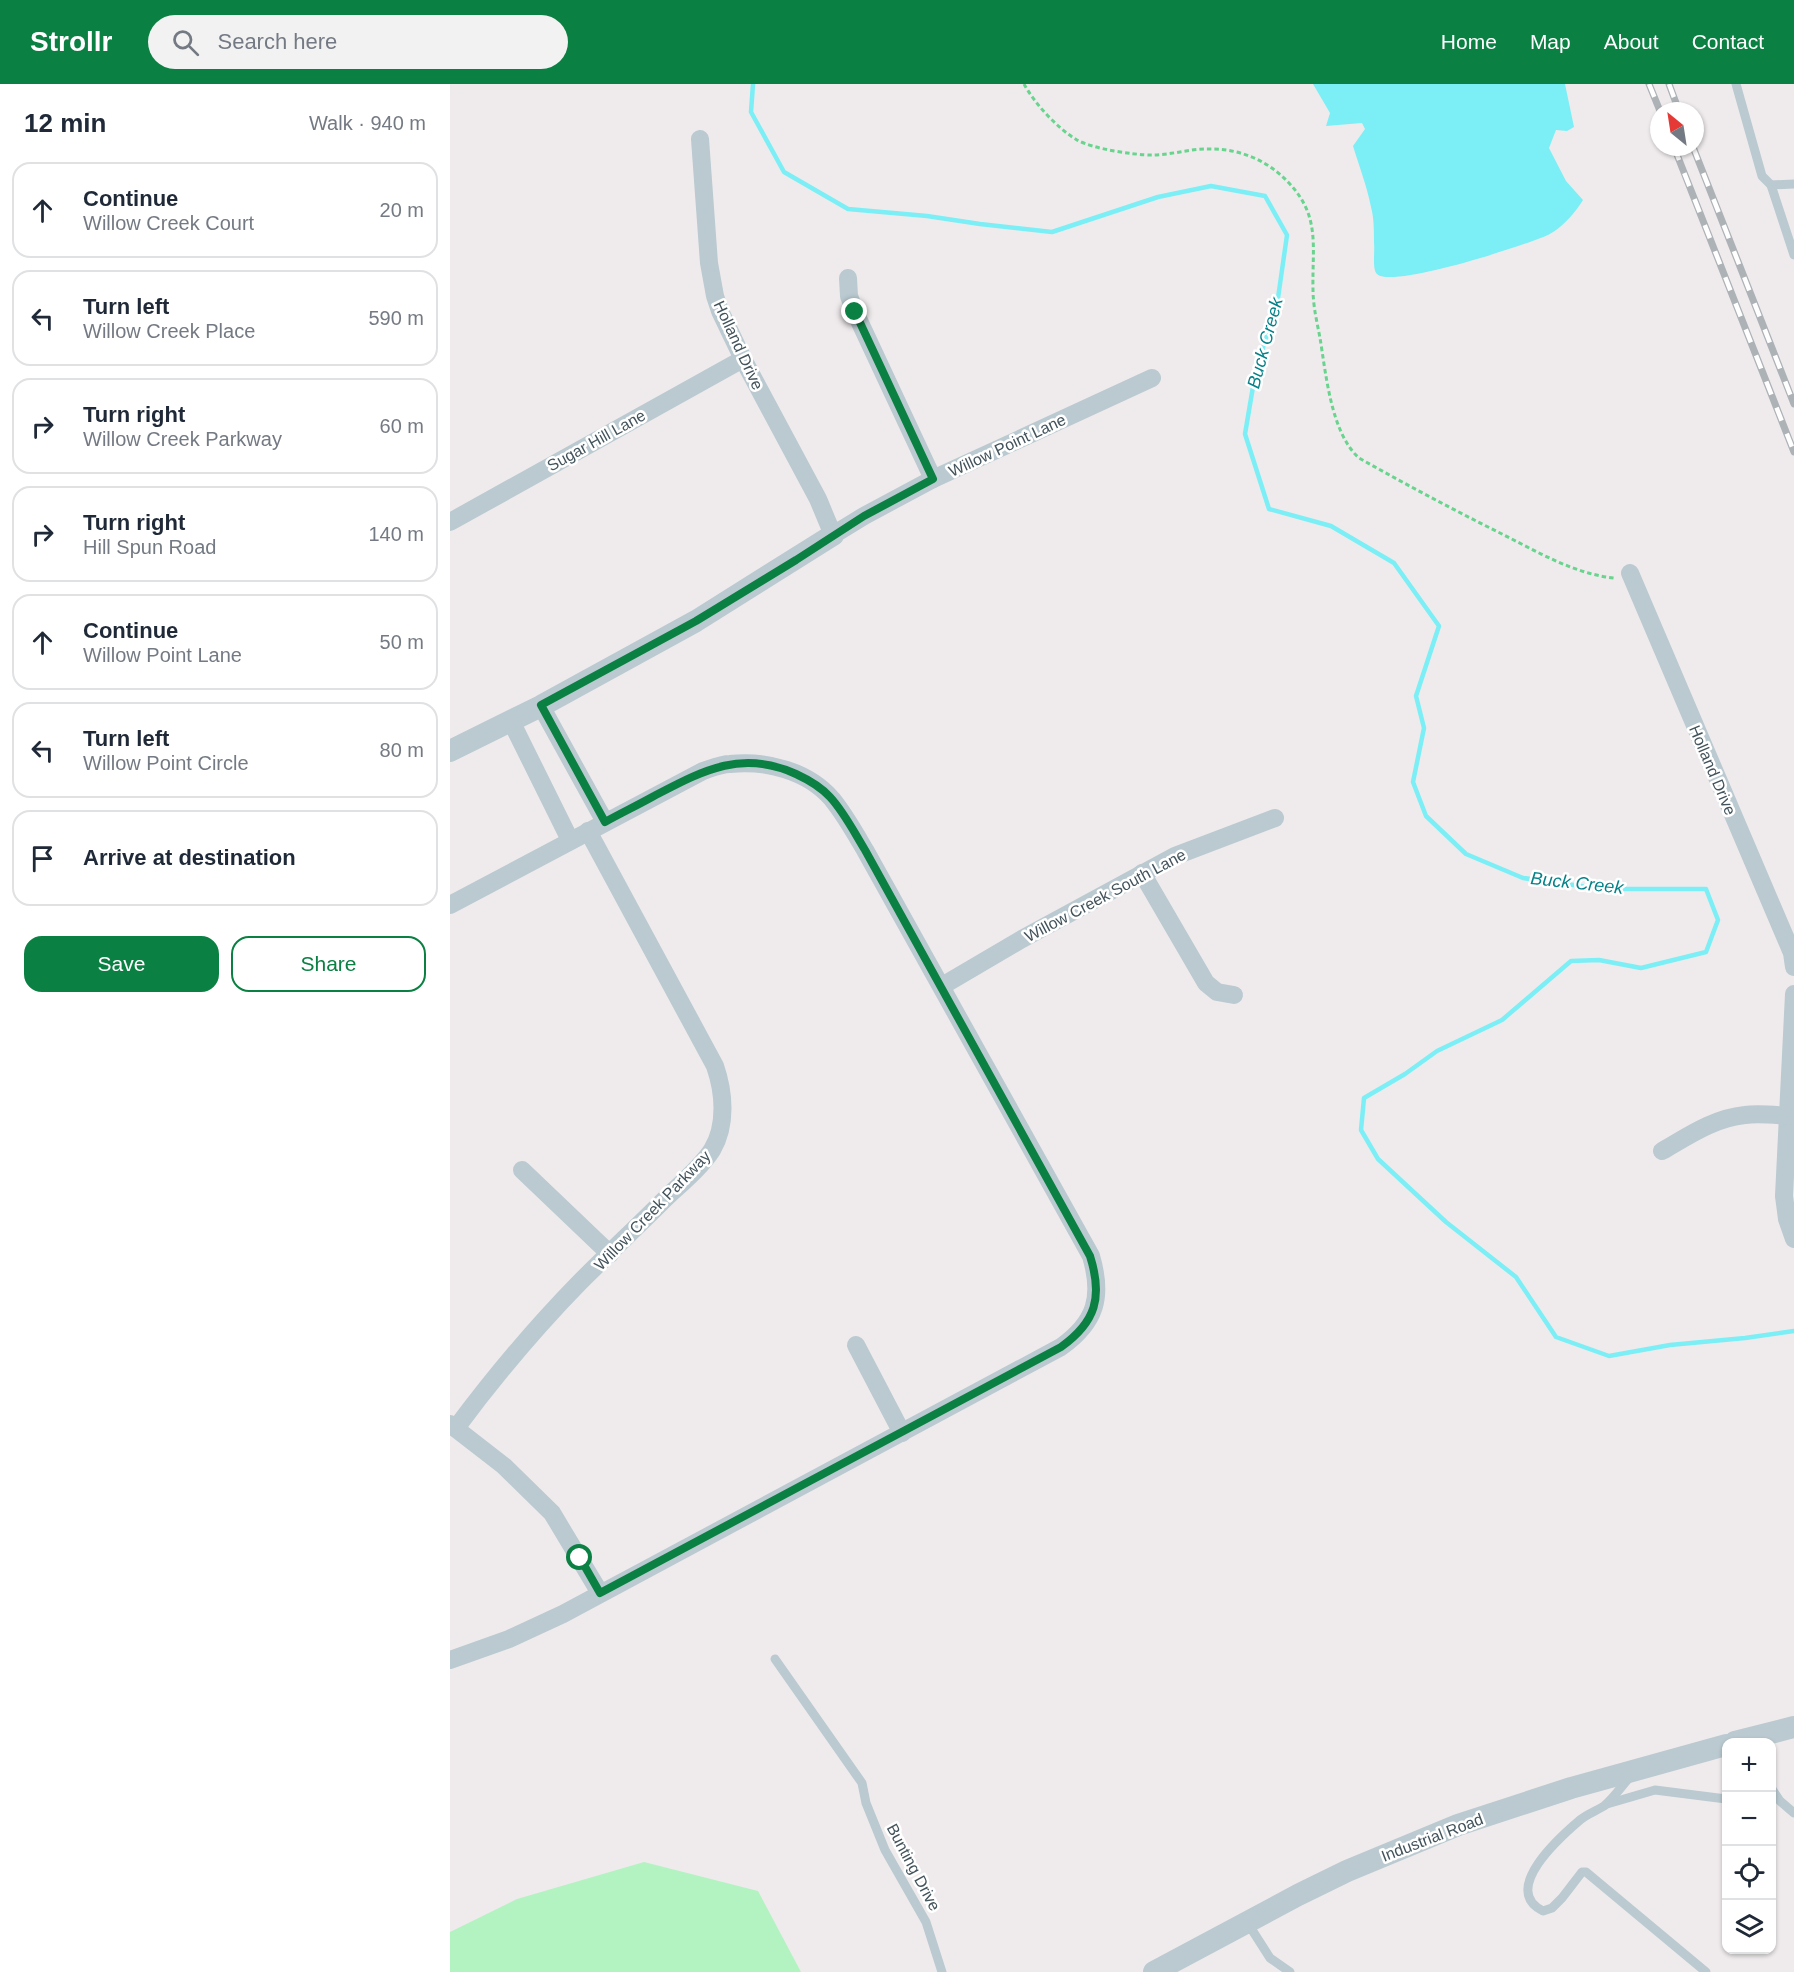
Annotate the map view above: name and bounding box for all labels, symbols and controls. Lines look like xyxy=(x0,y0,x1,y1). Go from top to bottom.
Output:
search box xyxy=(148,15,568,69)
text: Strollr xyxy=(30,26,112,57)
icon: search xyxy=(169,26,202,59)
text: Search here xyxy=(217,29,337,54)
text: Home xyxy=(1441,30,1497,53)
text: Map xyxy=(1530,30,1571,53)
text: About xyxy=(1604,30,1659,53)
text: Contact xyxy=(1692,30,1764,53)
north arrow xyxy=(1650,102,1704,156)
text: 12 min xyxy=(24,108,106,138)
text: Walk · 940 m xyxy=(309,112,426,134)
text: Continue xyxy=(83,186,178,211)
icon: ahead xyxy=(26,194,59,227)
text: 20 m xyxy=(380,199,424,221)
text: Willow Creek Court xyxy=(83,212,254,234)
text: Turn left xyxy=(83,294,169,319)
water label: Buck Creek xyxy=(1243,295,1287,391)
street label: Holland Drive xyxy=(711,298,767,392)
route end xyxy=(841,298,867,324)
icon: left xyxy=(26,302,59,335)
text: 590 m xyxy=(368,307,424,329)
text: Willow Creek Place xyxy=(83,320,255,342)
text: Turn right xyxy=(83,402,185,427)
street label: Sugar Hill Lane xyxy=(544,406,648,474)
icon: right xyxy=(26,410,59,443)
street label: Willow Point Lane xyxy=(946,411,1069,480)
text: 60 m xyxy=(380,415,424,437)
text: Willow Creek Parkway xyxy=(83,428,282,450)
text: Turn right xyxy=(83,510,185,535)
icon: right xyxy=(26,518,59,551)
text: 140 m xyxy=(368,523,424,545)
text: Hill Spun Road xyxy=(83,536,216,558)
text: Continue xyxy=(83,618,178,643)
icon: ahead xyxy=(26,626,59,659)
text: 50 m xyxy=(380,631,424,653)
text: Willow Point Lane xyxy=(83,644,242,666)
street label: Holland Drive xyxy=(1686,723,1739,818)
text: Turn left xyxy=(83,726,169,751)
icon: left xyxy=(26,734,59,767)
text: 80 m xyxy=(380,739,424,761)
text: Willow Point Circle xyxy=(83,752,249,774)
icon: arrive xyxy=(26,842,59,875)
text: Arrive at destination xyxy=(83,845,296,870)
street label: Willow Creek South Lane xyxy=(1022,846,1189,945)
water label: Buck Creek xyxy=(1530,868,1625,898)
button: Save xyxy=(24,936,219,992)
button: Share xyxy=(231,936,426,992)
street label: Willow Creek Parkway xyxy=(591,1147,714,1273)
route start xyxy=(566,1544,592,1570)
map controls xyxy=(1722,1738,1776,1954)
button: + xyxy=(1722,1738,1776,1792)
button: − xyxy=(1722,1792,1776,1846)
street label: Industrial Road xyxy=(1379,1810,1485,1865)
street label: Bunting Drive xyxy=(884,1821,944,1914)
button: locate xyxy=(1722,1846,1776,1900)
button: layers xyxy=(1722,1900,1776,1954)

